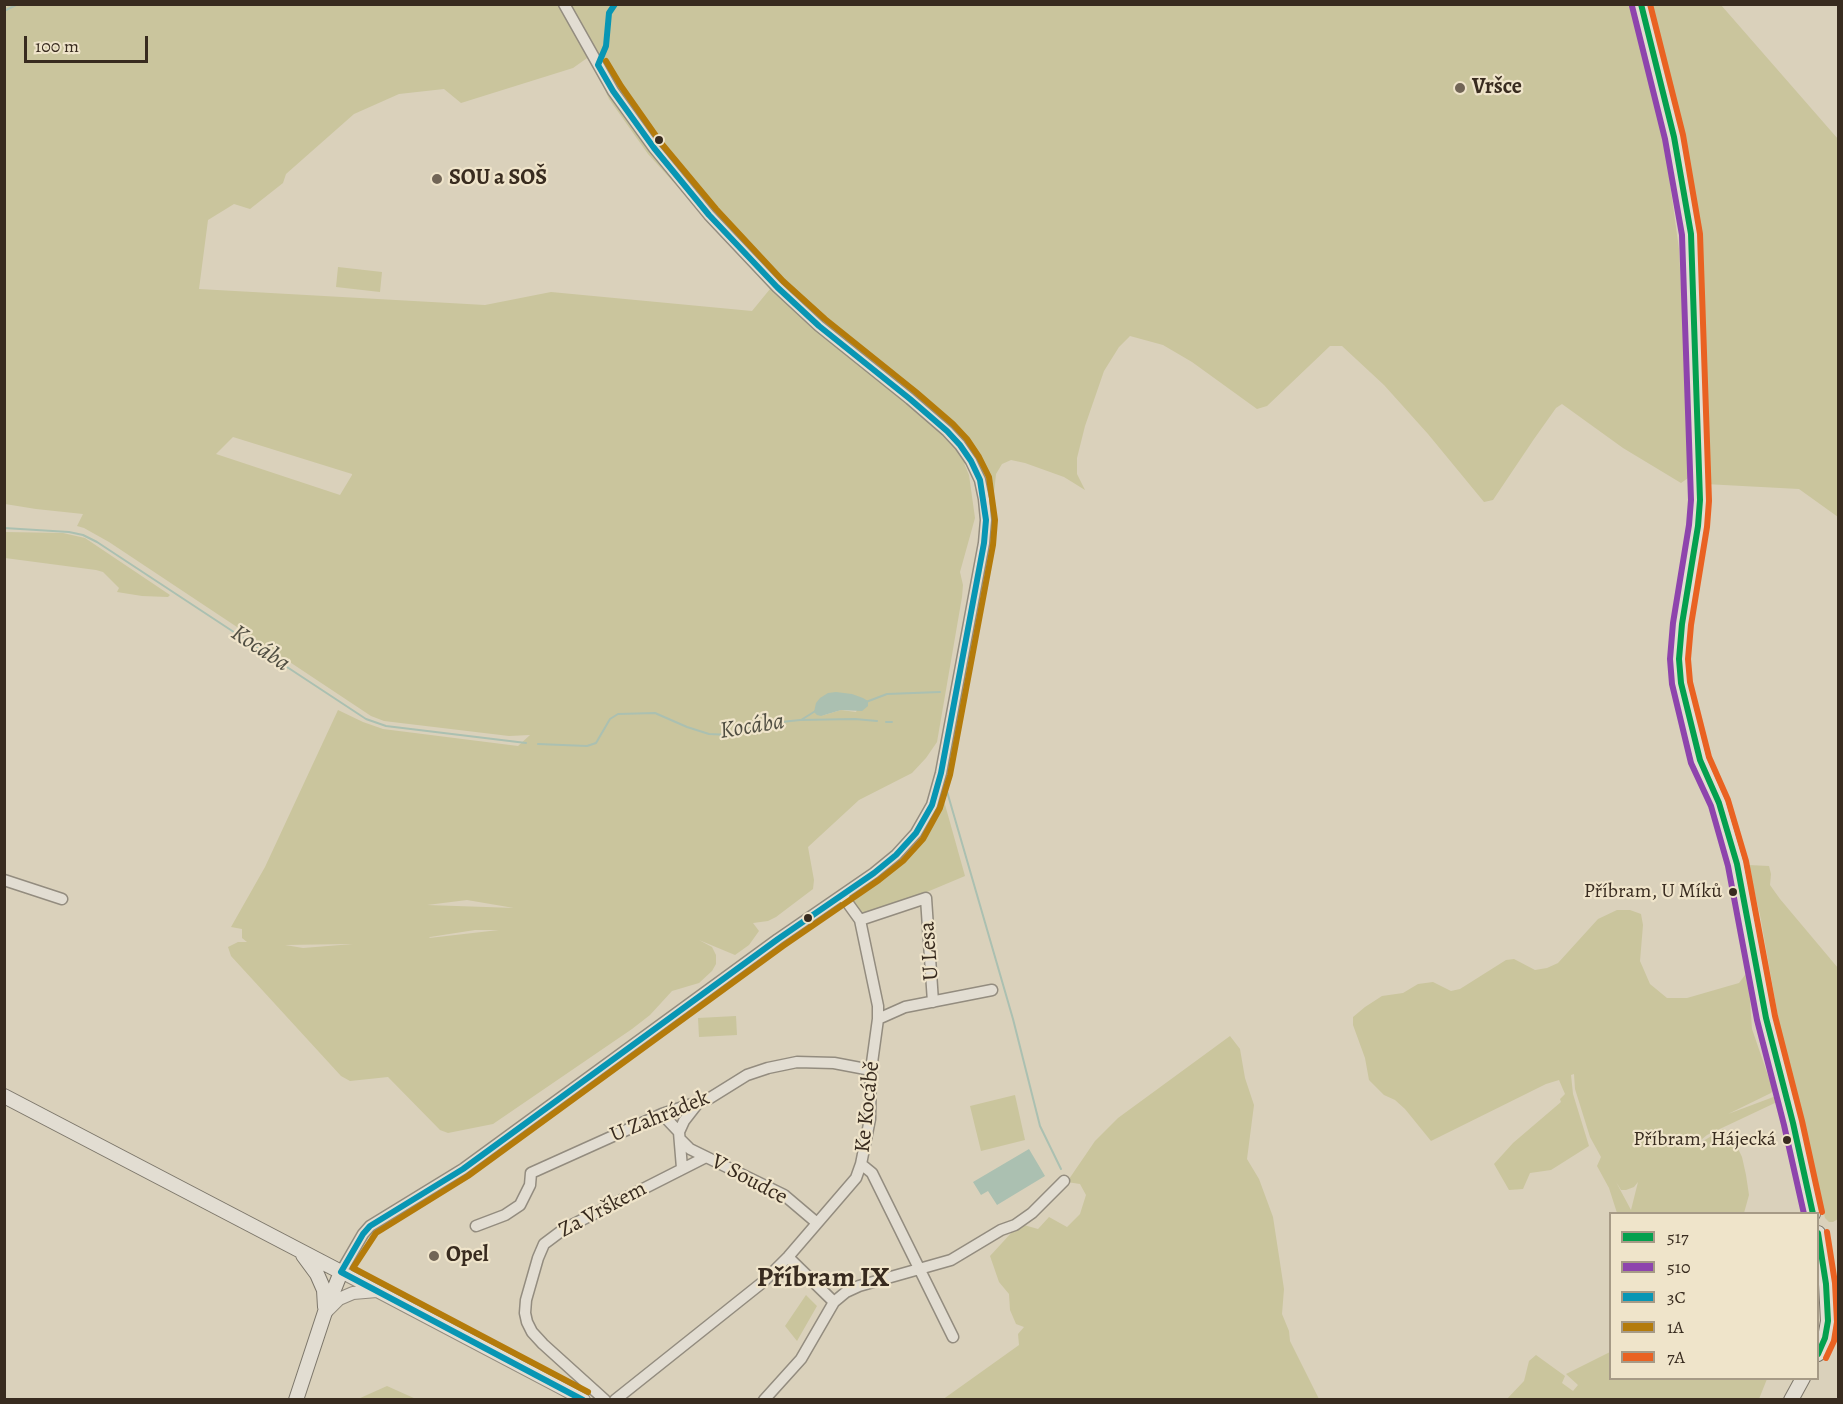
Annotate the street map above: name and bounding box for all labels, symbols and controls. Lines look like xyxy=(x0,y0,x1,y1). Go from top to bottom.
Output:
scale bar xyxy=(27,24,152,62)
text: 100 m xyxy=(35,34,79,58)
place label: Vršce xyxy=(1472,75,1522,101)
marker: Vršce xyxy=(1453,81,1467,95)
unlabelled marker xyxy=(653,134,665,146)
place label: SOU a SOŠ xyxy=(449,166,547,192)
marker: SOU a SOŠ xyxy=(430,172,444,186)
water label: Kocába xyxy=(225,619,295,679)
water label: Kocába xyxy=(718,708,786,746)
place label: Příbram, U Míků xyxy=(1584,880,1722,904)
marker: Příbram, U Míků xyxy=(1727,886,1739,898)
unlabelled marker xyxy=(802,912,814,924)
street label: U Lesa xyxy=(915,920,945,982)
street label: Ke Kocábě xyxy=(850,1060,886,1154)
street label: U Zahrádek xyxy=(606,1085,714,1149)
place label: Příbram, Hájecká xyxy=(1633,1128,1776,1152)
marker: Příbram, Hájecká xyxy=(1781,1134,1793,1146)
street label: V Soudce xyxy=(706,1149,792,1211)
street label: Za Vrškem xyxy=(555,1176,651,1244)
legend xyxy=(1609,1212,1819,1380)
text: 517 xyxy=(1667,1225,1688,1249)
place label: Opel xyxy=(446,1243,489,1269)
marker: Opel xyxy=(427,1249,441,1263)
text: 510 xyxy=(1667,1255,1691,1279)
district label: Příbram IX xyxy=(757,1262,889,1296)
text: 3C xyxy=(1667,1285,1686,1309)
text: 1A xyxy=(1667,1315,1684,1339)
text: 7A xyxy=(1667,1345,1685,1369)

